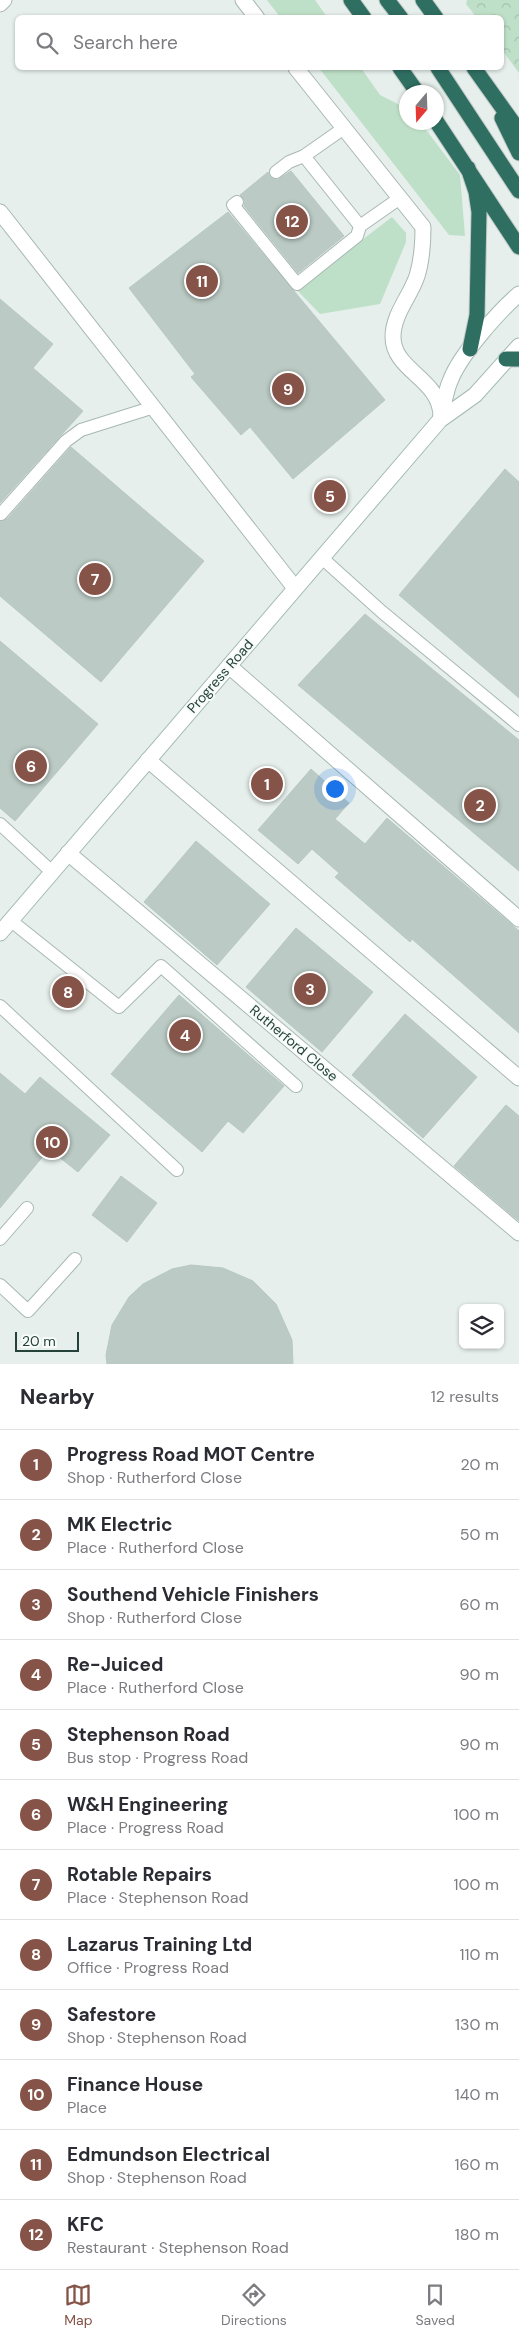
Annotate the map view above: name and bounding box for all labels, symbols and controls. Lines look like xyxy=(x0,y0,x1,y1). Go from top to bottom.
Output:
search box xyxy=(15,15,504,70)
icon: search xyxy=(33,29,61,57)
text: Search here xyxy=(73,30,178,55)
north arrow xyxy=(399,85,444,130)
pin: 12 xyxy=(276,202,308,240)
pin: 11 xyxy=(186,262,218,300)
pin: 9 xyxy=(272,370,304,408)
pin: 5 xyxy=(314,477,346,515)
pin: 7 xyxy=(79,560,111,598)
street label: Progress Road xyxy=(183,635,257,717)
pin: 6 xyxy=(15,747,47,785)
pin: 1 xyxy=(251,765,283,803)
your location xyxy=(322,776,348,802)
pin: 2 xyxy=(464,786,496,824)
pin: 3 xyxy=(294,970,326,1008)
pin: 8 xyxy=(52,973,84,1011)
street label: Rutherford Close xyxy=(246,1001,342,1085)
pin: 4 xyxy=(169,1016,201,1054)
pin: 10 xyxy=(36,1123,68,1161)
map controls xyxy=(459,1304,504,1349)
button: layers xyxy=(459,1304,504,1349)
scale bar xyxy=(15,1329,79,1352)
text: 20 m xyxy=(22,1332,56,1350)
text: Nearby xyxy=(20,1383,94,1411)
text: 12 results xyxy=(431,1386,499,1407)
text: Progress Road MOT Centre xyxy=(67,1442,315,1467)
text: 1 xyxy=(33,1454,39,1475)
text: 20 m xyxy=(460,1454,499,1475)
text: Shop · Rutherford Close xyxy=(67,1467,242,1488)
text: MK Electric xyxy=(67,1512,172,1537)
text: 2 xyxy=(31,1524,41,1545)
text: 50 m xyxy=(460,1524,499,1545)
text: Place · Rutherford Close xyxy=(67,1537,244,1558)
text: Southend Vehicle Finishers xyxy=(67,1582,319,1607)
text: 3 xyxy=(31,1594,41,1615)
text: 60 m xyxy=(459,1594,499,1615)
text: Shop · Rutherford Close xyxy=(67,1607,242,1628)
text: Re-Juiced xyxy=(67,1652,163,1677)
text: 4 xyxy=(31,1664,41,1685)
text: 90 m xyxy=(459,1664,499,1685)
text: Place · Rutherford Close xyxy=(67,1677,244,1698)
text: Stephenson Road xyxy=(67,1722,230,1747)
text: 5 xyxy=(31,1734,41,1755)
text: 90 m xyxy=(459,1734,499,1755)
text: Bus stop · Progress Road xyxy=(67,1747,248,1768)
text: W&H Engineering xyxy=(67,1792,228,1817)
text: 6 xyxy=(31,1804,41,1825)
text: 100 m xyxy=(454,1804,499,1825)
text: Place · Progress Road xyxy=(67,1817,224,1838)
text: Rotable Repairs xyxy=(67,1862,212,1887)
text: 7 xyxy=(32,1874,40,1895)
text: 100 m xyxy=(454,1874,499,1895)
text: Place · Stephenson Road xyxy=(67,1887,249,1908)
text: Lazarus Training Ltd xyxy=(67,1932,252,1957)
text: 8 xyxy=(31,1944,41,1965)
text: 110 m xyxy=(460,1944,499,1965)
text: Office · Progress Road xyxy=(67,1957,229,1978)
text: Safestore xyxy=(67,2002,156,2027)
text: 9 xyxy=(31,2014,41,2035)
text: 130 m xyxy=(455,2014,499,2035)
text: Shop · Stephenson Road xyxy=(67,2027,247,2048)
text: Finance House xyxy=(67,2072,203,2097)
text: 10 xyxy=(27,2084,45,2105)
text: 140 m xyxy=(455,2084,499,2105)
text: Place xyxy=(67,2097,107,2118)
text: Edmundson Electrical xyxy=(67,2142,270,2167)
text: 11 xyxy=(30,2154,42,2175)
text: 160 m xyxy=(455,2154,499,2175)
text: Shop · Stephenson Road xyxy=(67,2167,247,2188)
text: KFC xyxy=(67,2212,104,2237)
text: 12 xyxy=(28,2224,44,2245)
text: 180 m xyxy=(455,2224,499,2245)
text: Restaurant · Stephenson Road xyxy=(67,2237,289,2258)
tab: Map xyxy=(64,2281,92,2329)
tab: Directions xyxy=(221,2281,287,2329)
tab: Saved xyxy=(415,2281,455,2329)

